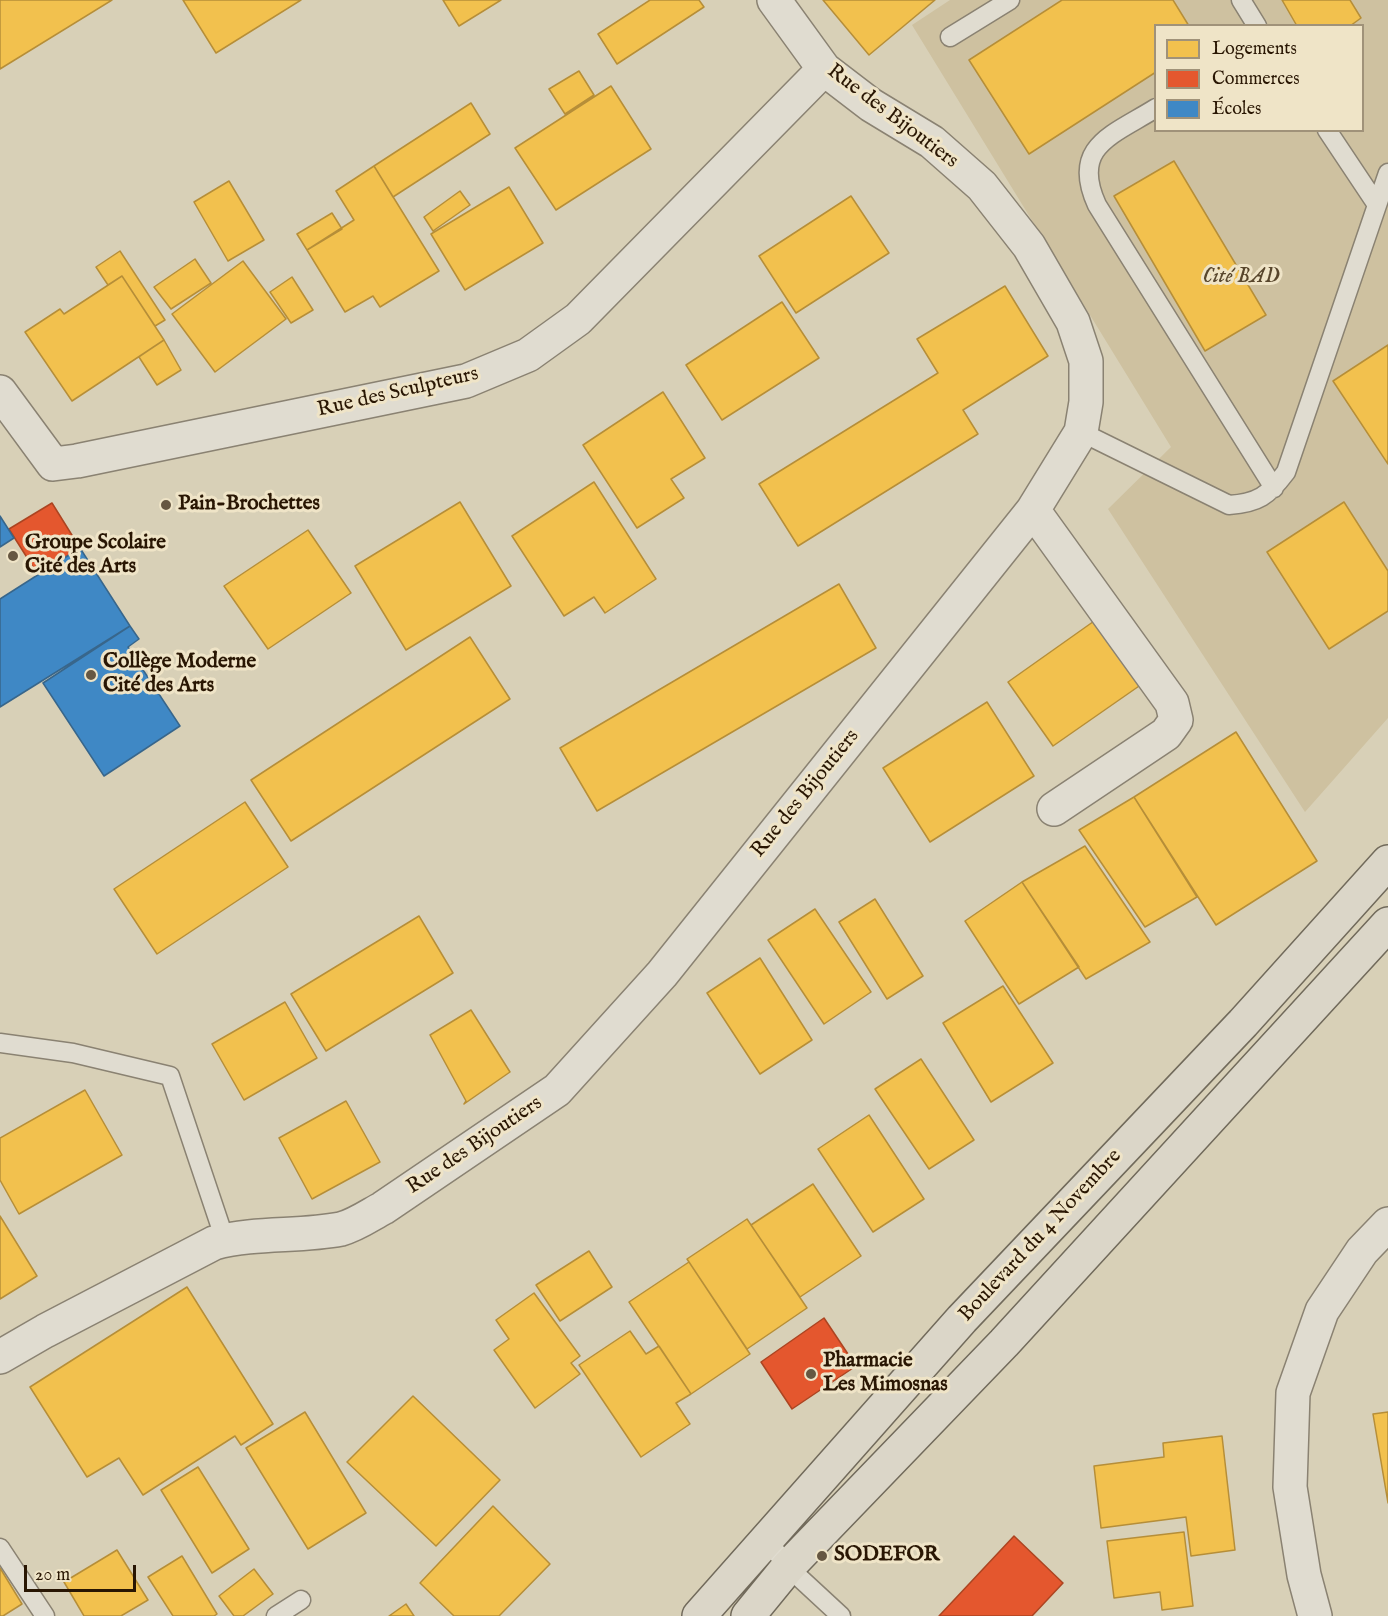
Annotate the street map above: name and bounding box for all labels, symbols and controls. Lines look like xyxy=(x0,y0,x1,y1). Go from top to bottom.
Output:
legend xyxy=(1154,24,1364,132)
text: Logements xyxy=(1212,38,1297,61)
street label: Rue des Bijoutiers xyxy=(821,59,963,175)
text: Commerces xyxy=(1212,68,1300,91)
text: Écoles xyxy=(1212,98,1261,121)
park label: Cité BAD xyxy=(1202,265,1280,291)
street label: Rue des Sculpteurs xyxy=(315,362,481,424)
place label: Pain-Brochettes xyxy=(178,492,320,518)
marker: Pain-Brochettes xyxy=(159,498,173,512)
place label: Groupe Scolaire Cité des Arts xyxy=(25,531,166,581)
marker: Groupe Scolaire Cité des Arts xyxy=(6,549,20,563)
place label: Collège Moderne Cité des Arts xyxy=(103,650,256,700)
marker: Collège Moderne Cité des Arts xyxy=(84,668,98,682)
street label: Rue des Bijoutiers xyxy=(747,725,865,863)
street label: Rue des Bijoutiers xyxy=(403,1091,547,1201)
street label: Boulevard du 4 Novembre xyxy=(954,1144,1128,1328)
place label: Pharmacie Les Mimosnas xyxy=(823,1349,948,1399)
marker: Pharmacie Les Mimosnas xyxy=(804,1367,818,1381)
place label: SODEFOR xyxy=(834,1543,939,1569)
marker: SODEFOR xyxy=(815,1549,829,1563)
scale bar xyxy=(27,1553,140,1591)
text: 20 m xyxy=(35,1564,70,1587)

